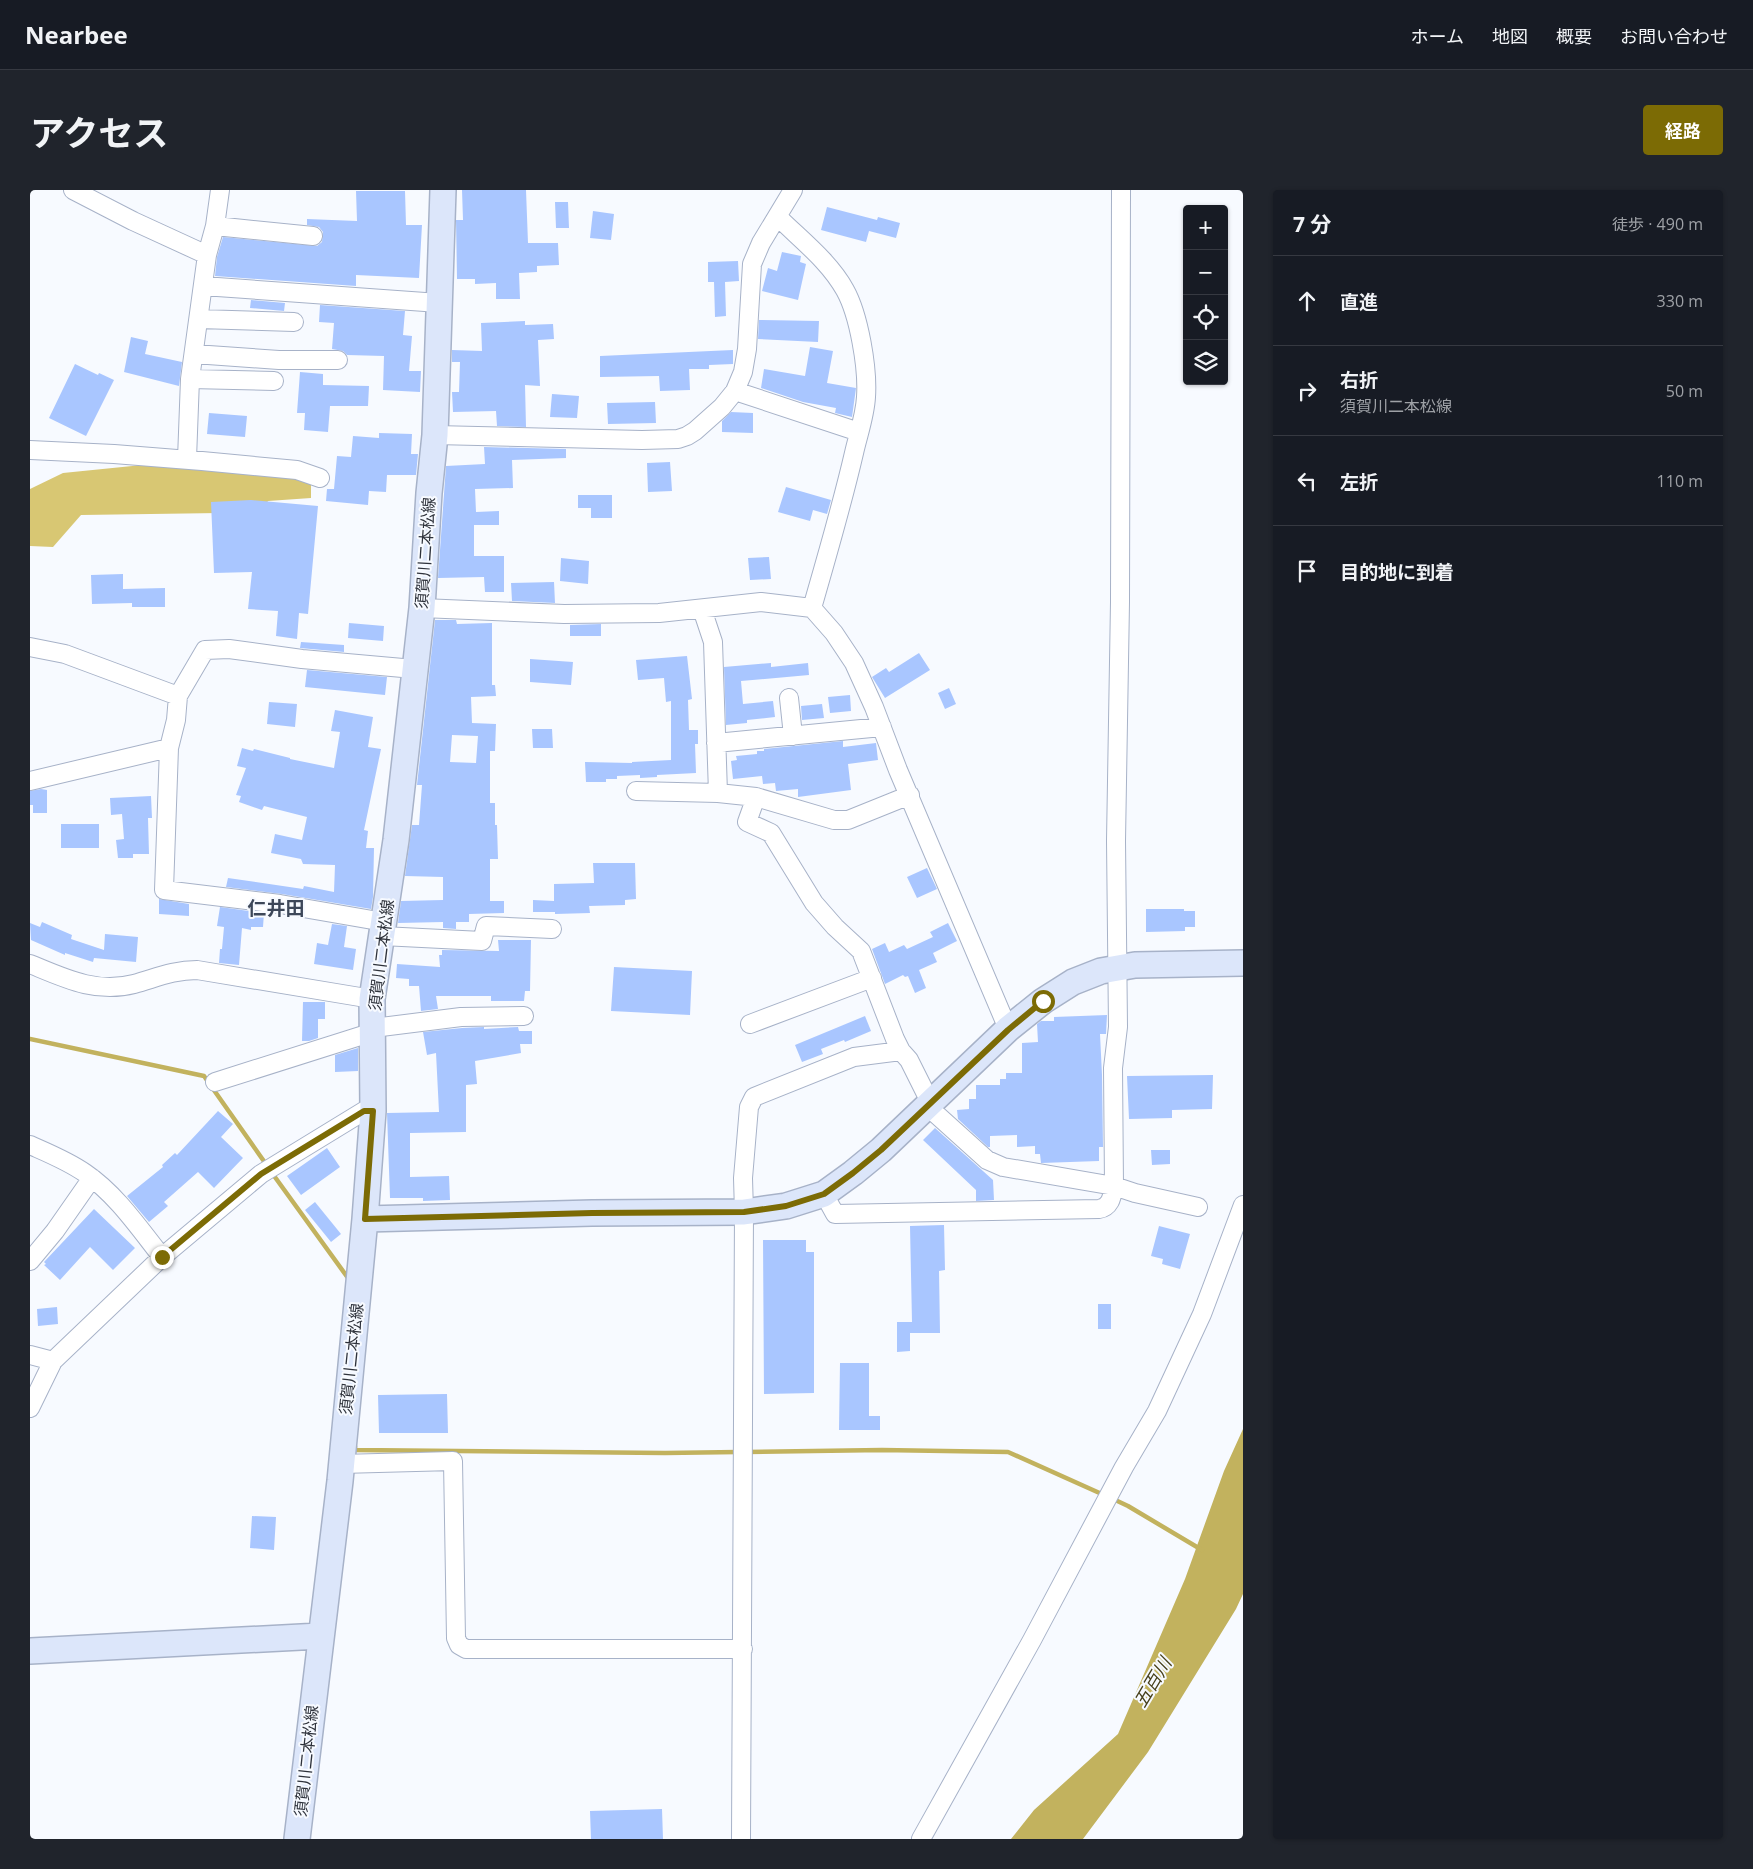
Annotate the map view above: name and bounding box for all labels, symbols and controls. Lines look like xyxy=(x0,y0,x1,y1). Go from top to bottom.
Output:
text: Nearbee xyxy=(25,18,128,51)
text: ホーム xyxy=(1411,24,1464,48)
text: 地図 xyxy=(1492,24,1528,48)
text: 概要 xyxy=(1556,24,1592,48)
text: お問い合わせ xyxy=(1620,24,1728,48)
button: 経路 xyxy=(1643,105,1723,155)
text: アクセス xyxy=(30,109,168,156)
map controls xyxy=(1183,205,1228,385)
button: + xyxy=(1183,205,1228,250)
text: 7 分 xyxy=(1293,210,1331,238)
text: 徒歩 · 490 m xyxy=(1612,213,1703,235)
button: − xyxy=(1183,250,1228,295)
icon: ahead xyxy=(1293,287,1321,315)
text: 直進 xyxy=(1340,289,1378,315)
text: 330 m xyxy=(1657,290,1703,312)
button: locate xyxy=(1183,295,1228,340)
button: layers xyxy=(1183,340,1228,385)
text: 右折 xyxy=(1340,367,1378,393)
icon: right xyxy=(1293,377,1321,405)
text: 50 m xyxy=(1666,380,1703,402)
text: 須賀川二本松線 xyxy=(1340,395,1452,417)
icon: left xyxy=(1293,467,1321,495)
text: 左折 xyxy=(1340,469,1378,495)
text: 110 m xyxy=(1657,470,1703,492)
street label: 須賀川二本松線 xyxy=(410,496,440,610)
icon: arrive xyxy=(1293,557,1321,585)
text: 目的地に到着 xyxy=(1340,559,1454,585)
district label: 仁井田 xyxy=(247,895,305,921)
street label: 須賀川二本松線 xyxy=(363,898,399,1012)
route start xyxy=(1032,990,1055,1013)
route end xyxy=(151,1246,174,1269)
street label: 須賀川二本松線 xyxy=(334,1302,368,1416)
water label: 五百川 xyxy=(1128,1651,1177,1711)
street label: 須賀川二本松線 xyxy=(289,1704,323,1818)

